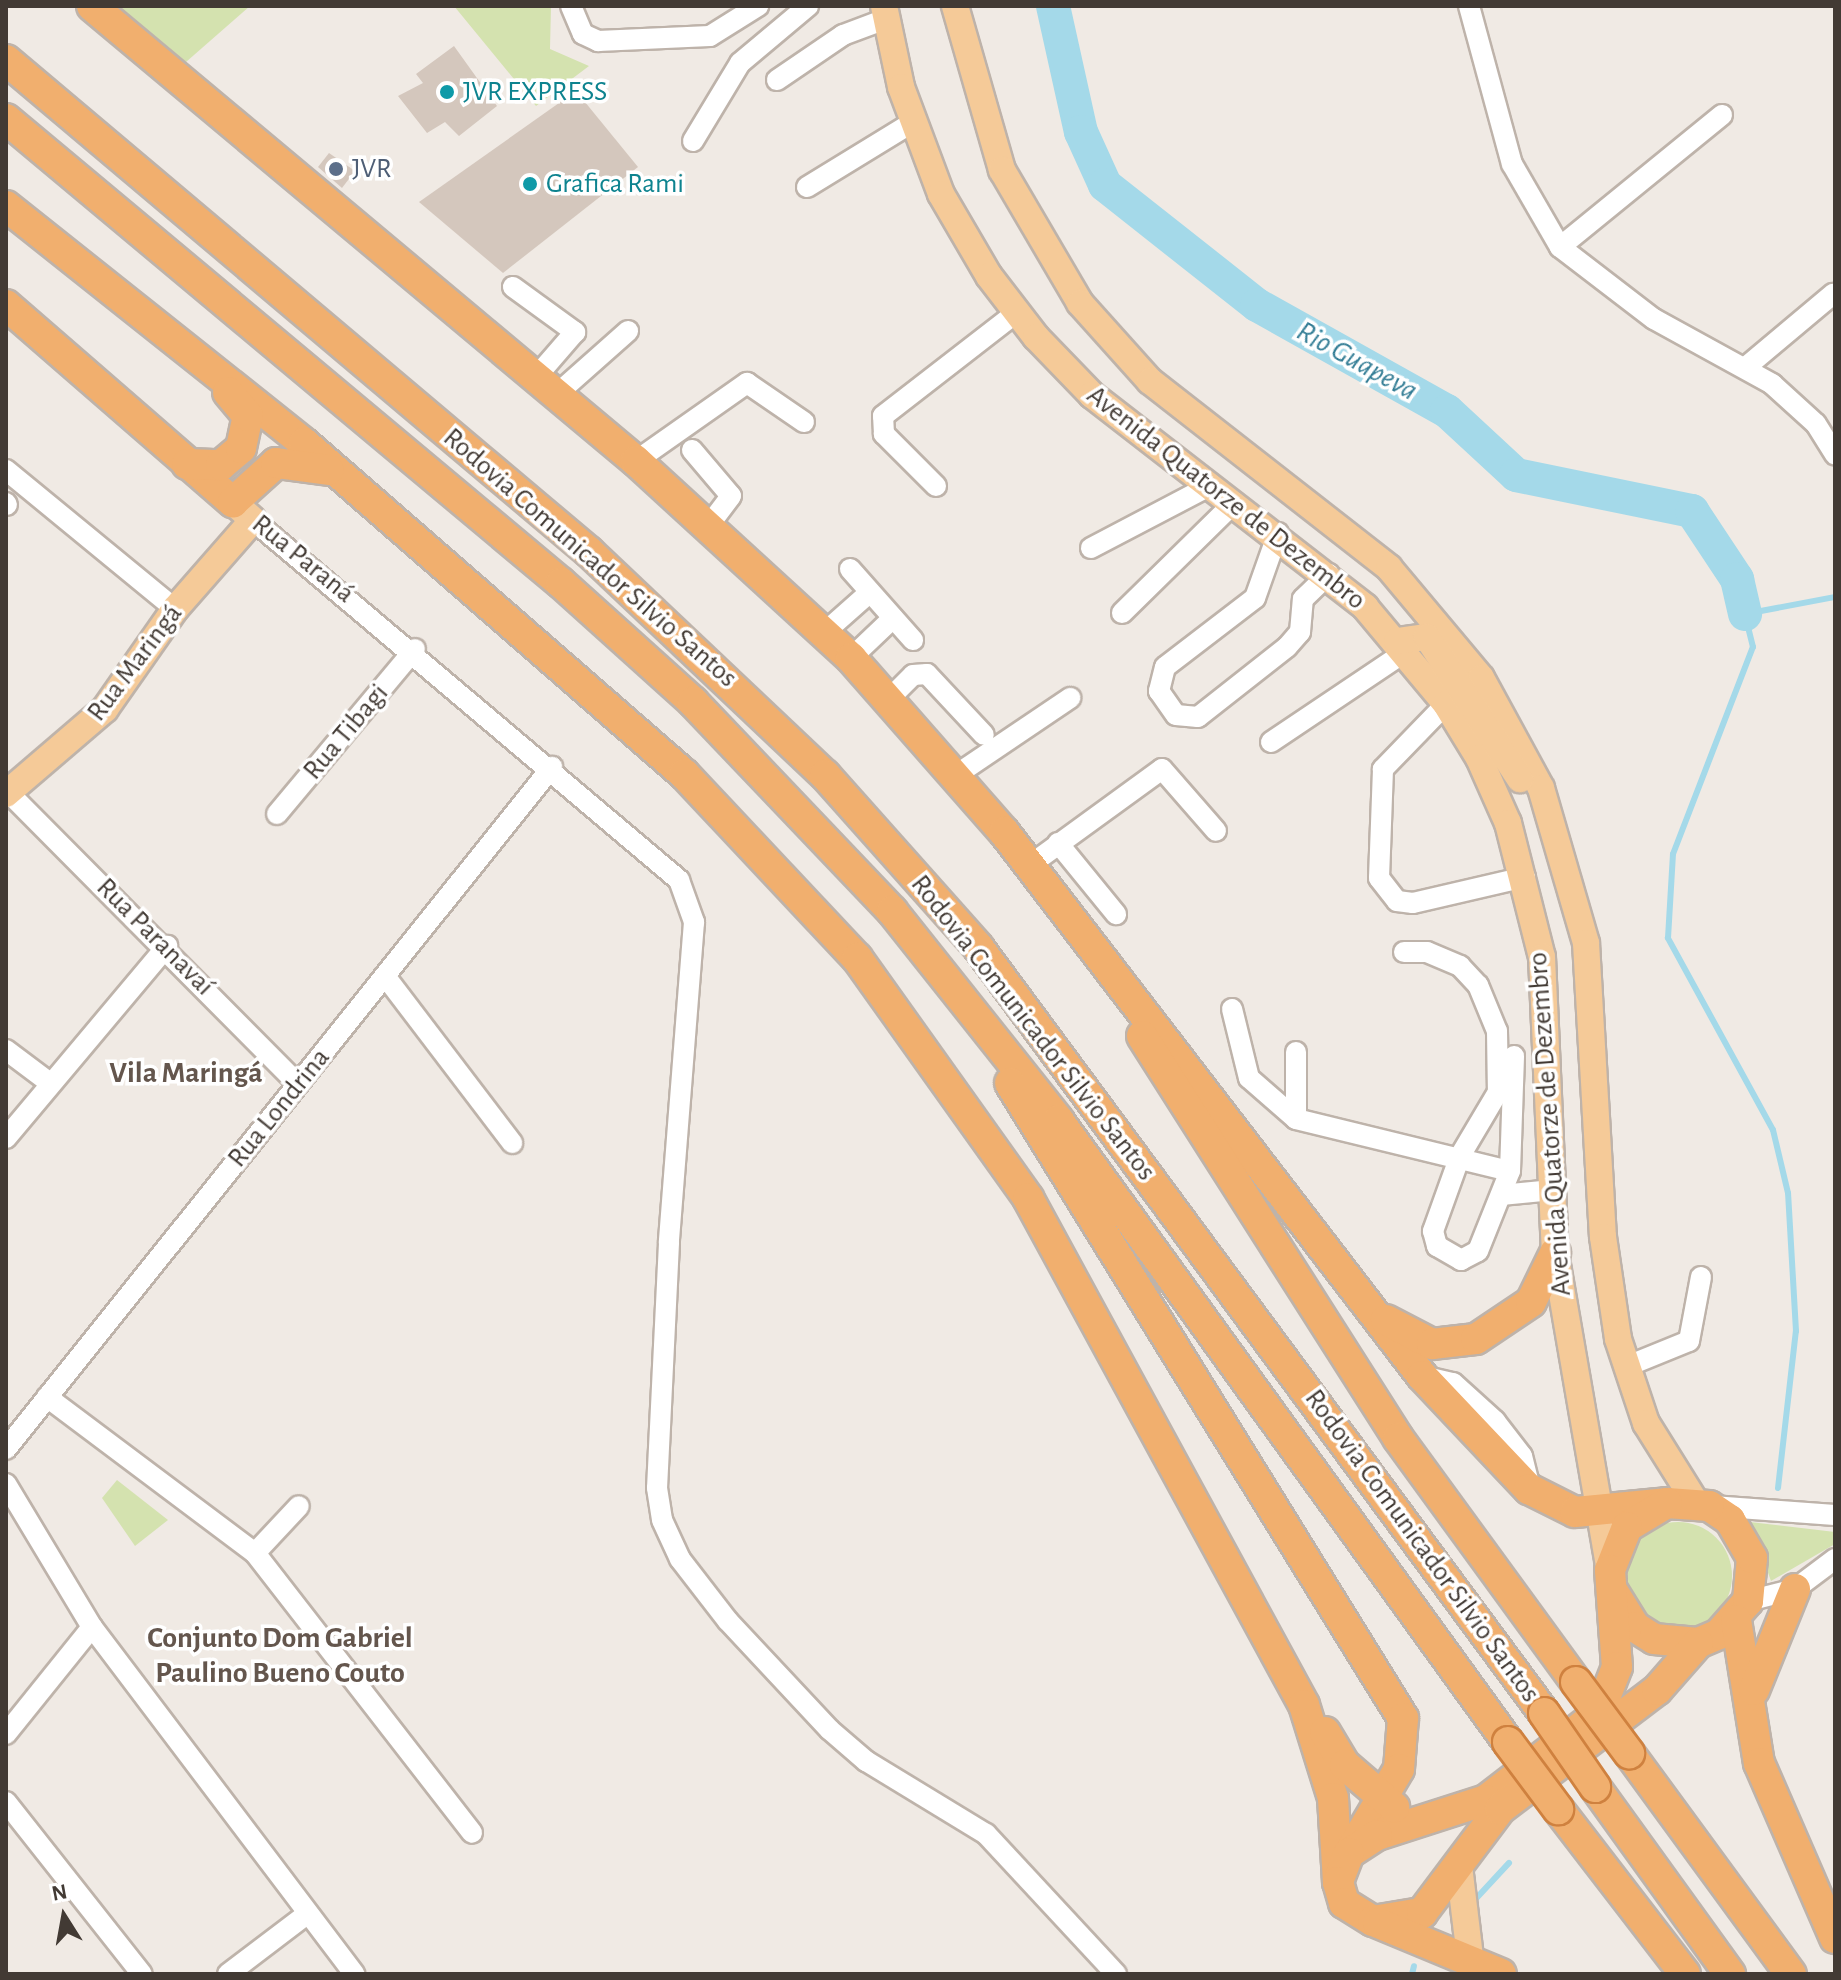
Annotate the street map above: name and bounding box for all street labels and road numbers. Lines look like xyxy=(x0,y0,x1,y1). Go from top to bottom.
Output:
street label: Avenida Quatorze de Dezembro xyxy=(1080,379,1372,617)
street label: Rodovia Comunicador Silvio Santos xyxy=(436,421,744,695)
street label: Rua Paraná xyxy=(245,508,361,610)
street label: Rua Maringá xyxy=(80,598,190,728)
street label: Rua Tibagi xyxy=(296,677,396,787)
street label: Rodovia Comunicador Silvio Santos xyxy=(903,868,1163,1188)
street label: Rua Paranavaí xyxy=(89,871,221,1003)
street label: Avenida Quatorze de Dezembro xyxy=(1521,951,1579,1297)
street label: Rua Londrina xyxy=(221,1042,337,1174)
street label: Rodovia Comunicador Silvio Santos xyxy=(1297,1383,1547,1709)

